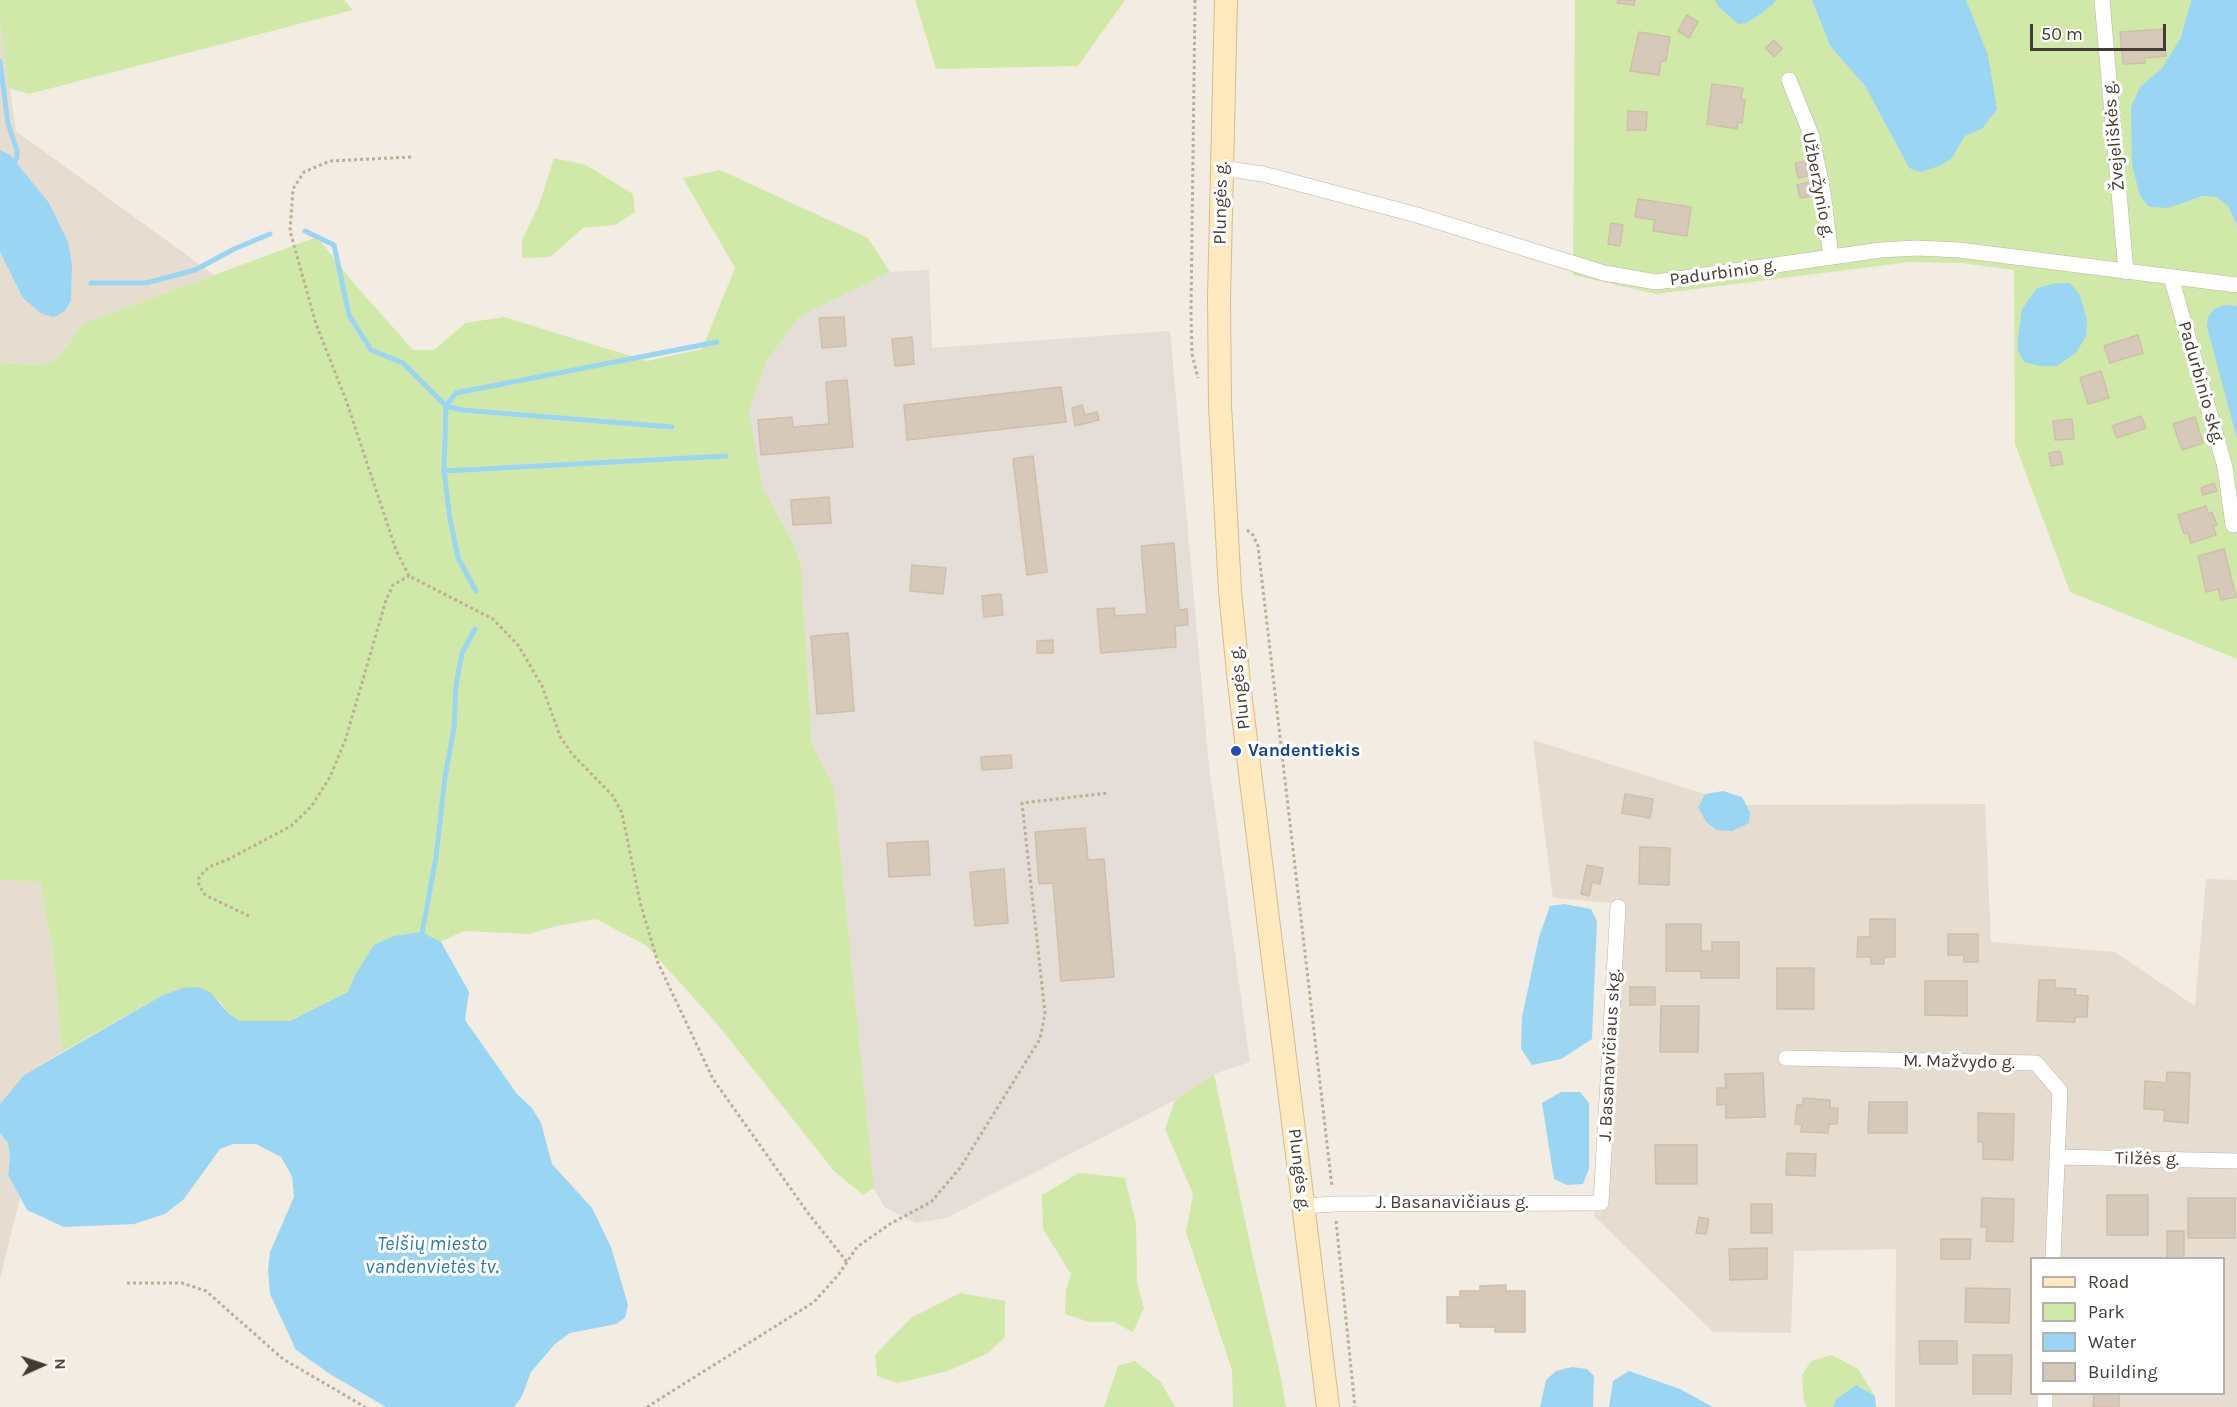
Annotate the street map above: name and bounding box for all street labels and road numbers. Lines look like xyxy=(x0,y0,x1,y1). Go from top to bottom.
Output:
street label: Žvejeliškės g. xyxy=(2098,80,2130,192)
street label: Užberžynio g. xyxy=(1797,130,1839,240)
street label: Plungės g. xyxy=(1209,161,1233,245)
street label: Padurbinio g. xyxy=(1668,255,1778,291)
street label: Padurbinio skg. xyxy=(2173,319,2229,447)
street label: Plungės g. xyxy=(1225,645,1255,731)
street label: J. Basanavičiaus skg. xyxy=(1595,968,1625,1142)
street label: M. Mažvydo g. xyxy=(1903,1050,2015,1074)
street label: Plungės g. xyxy=(1283,1127,1315,1213)
street label: Tilžės g. xyxy=(2115,1148,2179,1170)
street label: J. Basanavičiaus g. xyxy=(1376,1192,1528,1214)

